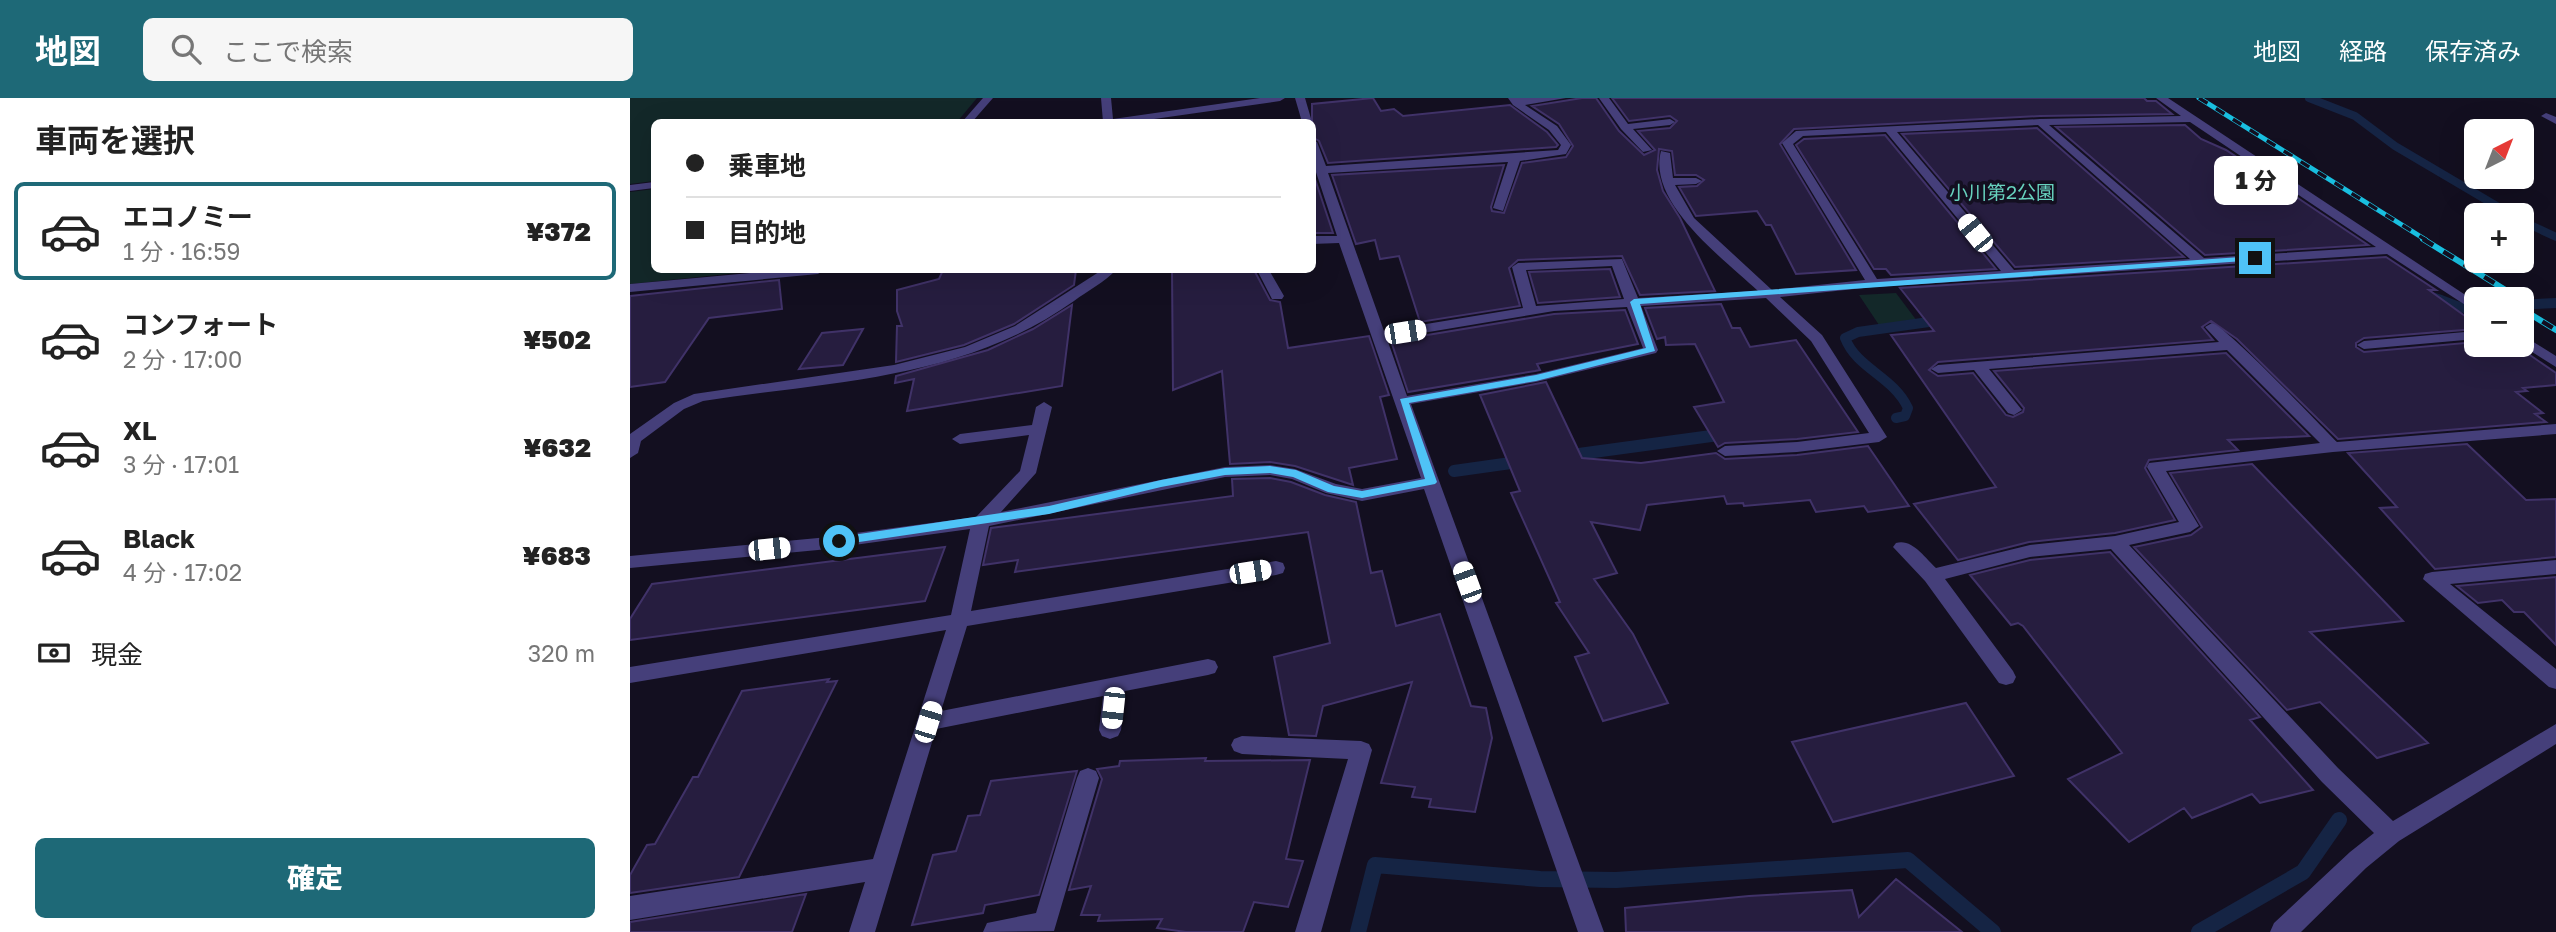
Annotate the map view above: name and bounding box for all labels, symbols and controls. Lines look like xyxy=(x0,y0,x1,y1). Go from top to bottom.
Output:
search box xyxy=(143,18,633,81)
icon: search xyxy=(167,30,205,68)
text: 地図 xyxy=(35,31,101,70)
text: ここで検索 xyxy=(223,36,353,67)
text: 地図 xyxy=(2253,36,2301,65)
text: 経路 xyxy=(2339,36,2387,65)
text: 保存済み xyxy=(2425,36,2521,65)
north arrow xyxy=(2464,119,2534,189)
map controls xyxy=(2464,119,2534,357)
text: 車両を選択 xyxy=(35,121,195,159)
text: 乗車地 xyxy=(728,150,806,181)
callout: 1 分 xyxy=(2213,156,2297,206)
text: 1 分 xyxy=(2236,166,2276,194)
park label: 小川第2公園 xyxy=(1949,180,2055,203)
icon: car xyxy=(39,200,102,263)
text: エコノミー xyxy=(123,201,253,232)
button: + xyxy=(2464,203,2534,273)
car xyxy=(1954,210,1997,256)
text: ¥372 xyxy=(526,216,591,247)
text: 目的地 xyxy=(728,217,806,248)
text: 1 分 · 16:59 xyxy=(123,237,241,265)
route end xyxy=(2239,242,2271,274)
button: − xyxy=(2464,287,2534,357)
icon: car xyxy=(39,308,102,371)
text: コンフォート xyxy=(123,309,278,340)
car xyxy=(1383,318,1428,346)
text: ¥502 xyxy=(523,324,591,355)
text: 2 分 · 17:00 xyxy=(123,345,242,373)
text: XL xyxy=(123,415,157,446)
icon: car xyxy=(39,416,102,479)
text: ¥632 xyxy=(523,432,591,463)
text: 3 分 · 17:01 xyxy=(123,450,239,478)
text: Black xyxy=(123,523,195,554)
icon: car xyxy=(39,524,102,587)
route start xyxy=(823,525,855,557)
car xyxy=(748,536,791,562)
text: ¥683 xyxy=(522,540,591,571)
text: 4 分 · 17:02 xyxy=(123,558,242,586)
car xyxy=(1228,558,1273,586)
car xyxy=(1450,559,1485,605)
icon: cash xyxy=(35,634,73,672)
text: 現金 xyxy=(91,639,143,670)
text: 320 m xyxy=(528,639,595,667)
car xyxy=(1101,686,1126,730)
car xyxy=(912,699,945,745)
button: 確定 xyxy=(35,838,595,918)

